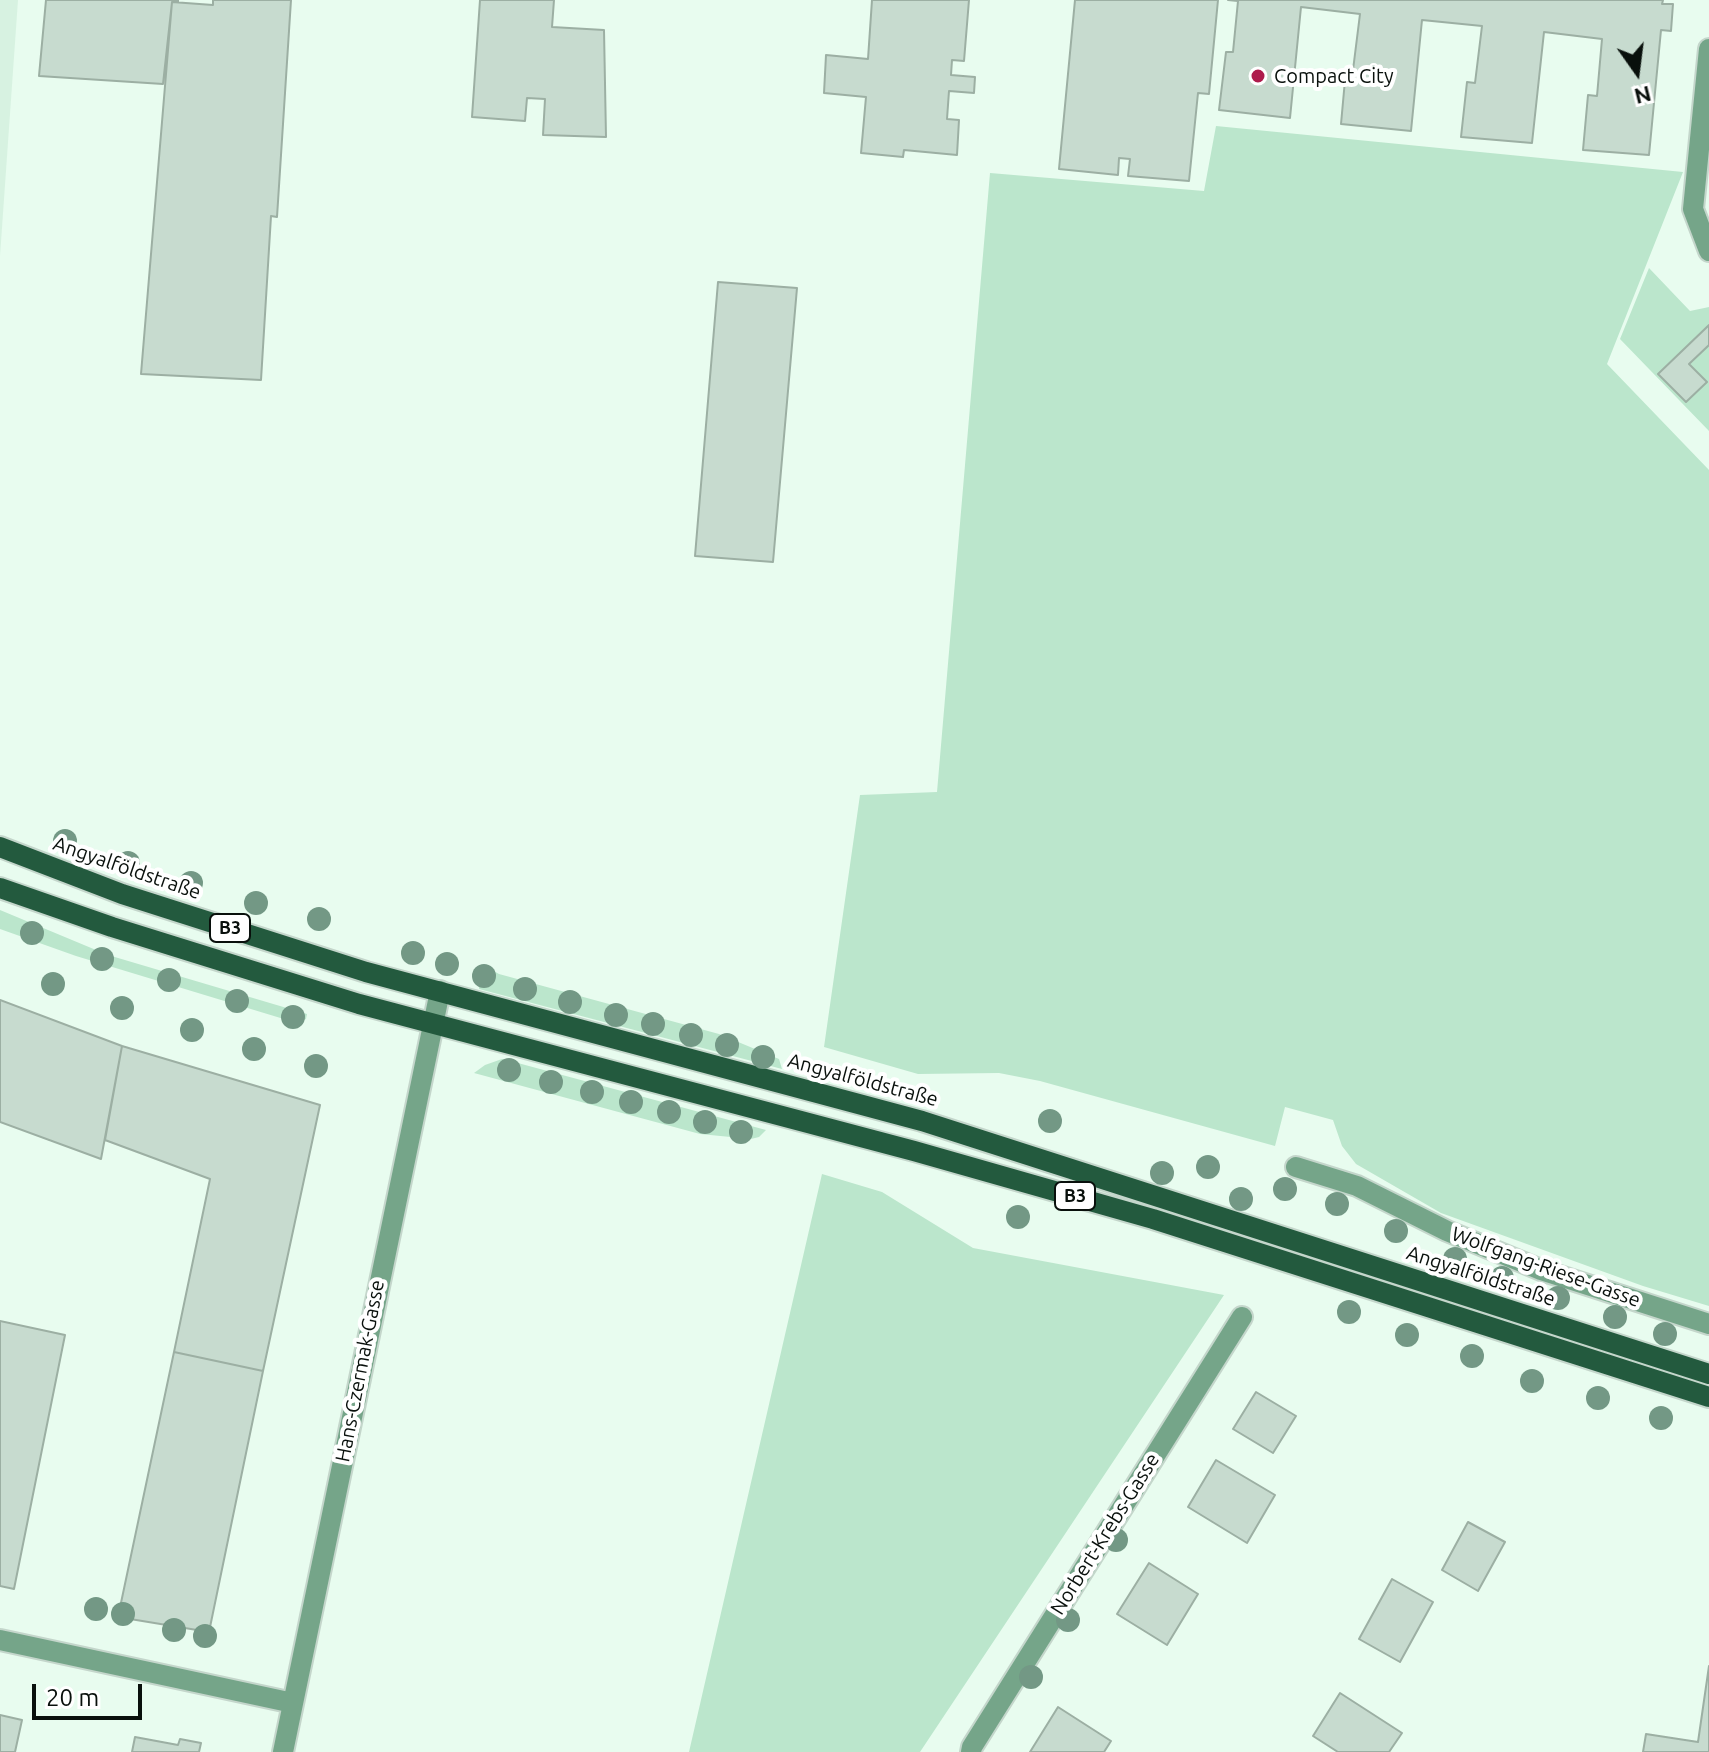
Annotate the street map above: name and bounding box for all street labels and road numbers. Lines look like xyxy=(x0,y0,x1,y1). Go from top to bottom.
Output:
street label: Angyalföldstraße xyxy=(50,831,204,905)
road number: B3 xyxy=(210,914,250,942)
street label: Angyalföldstraße xyxy=(785,1048,941,1112)
road number: B3 xyxy=(1055,1182,1095,1210)
street label: Wolfgang-Riese-Gasse xyxy=(1448,1222,1644,1312)
street label: Angyalföldstraße xyxy=(1404,1241,1558,1311)
street label: Hans-Czermak-Gasse xyxy=(331,1278,389,1464)
street label: Norbert-Krebs-Gasse xyxy=(1046,1449,1164,1619)

